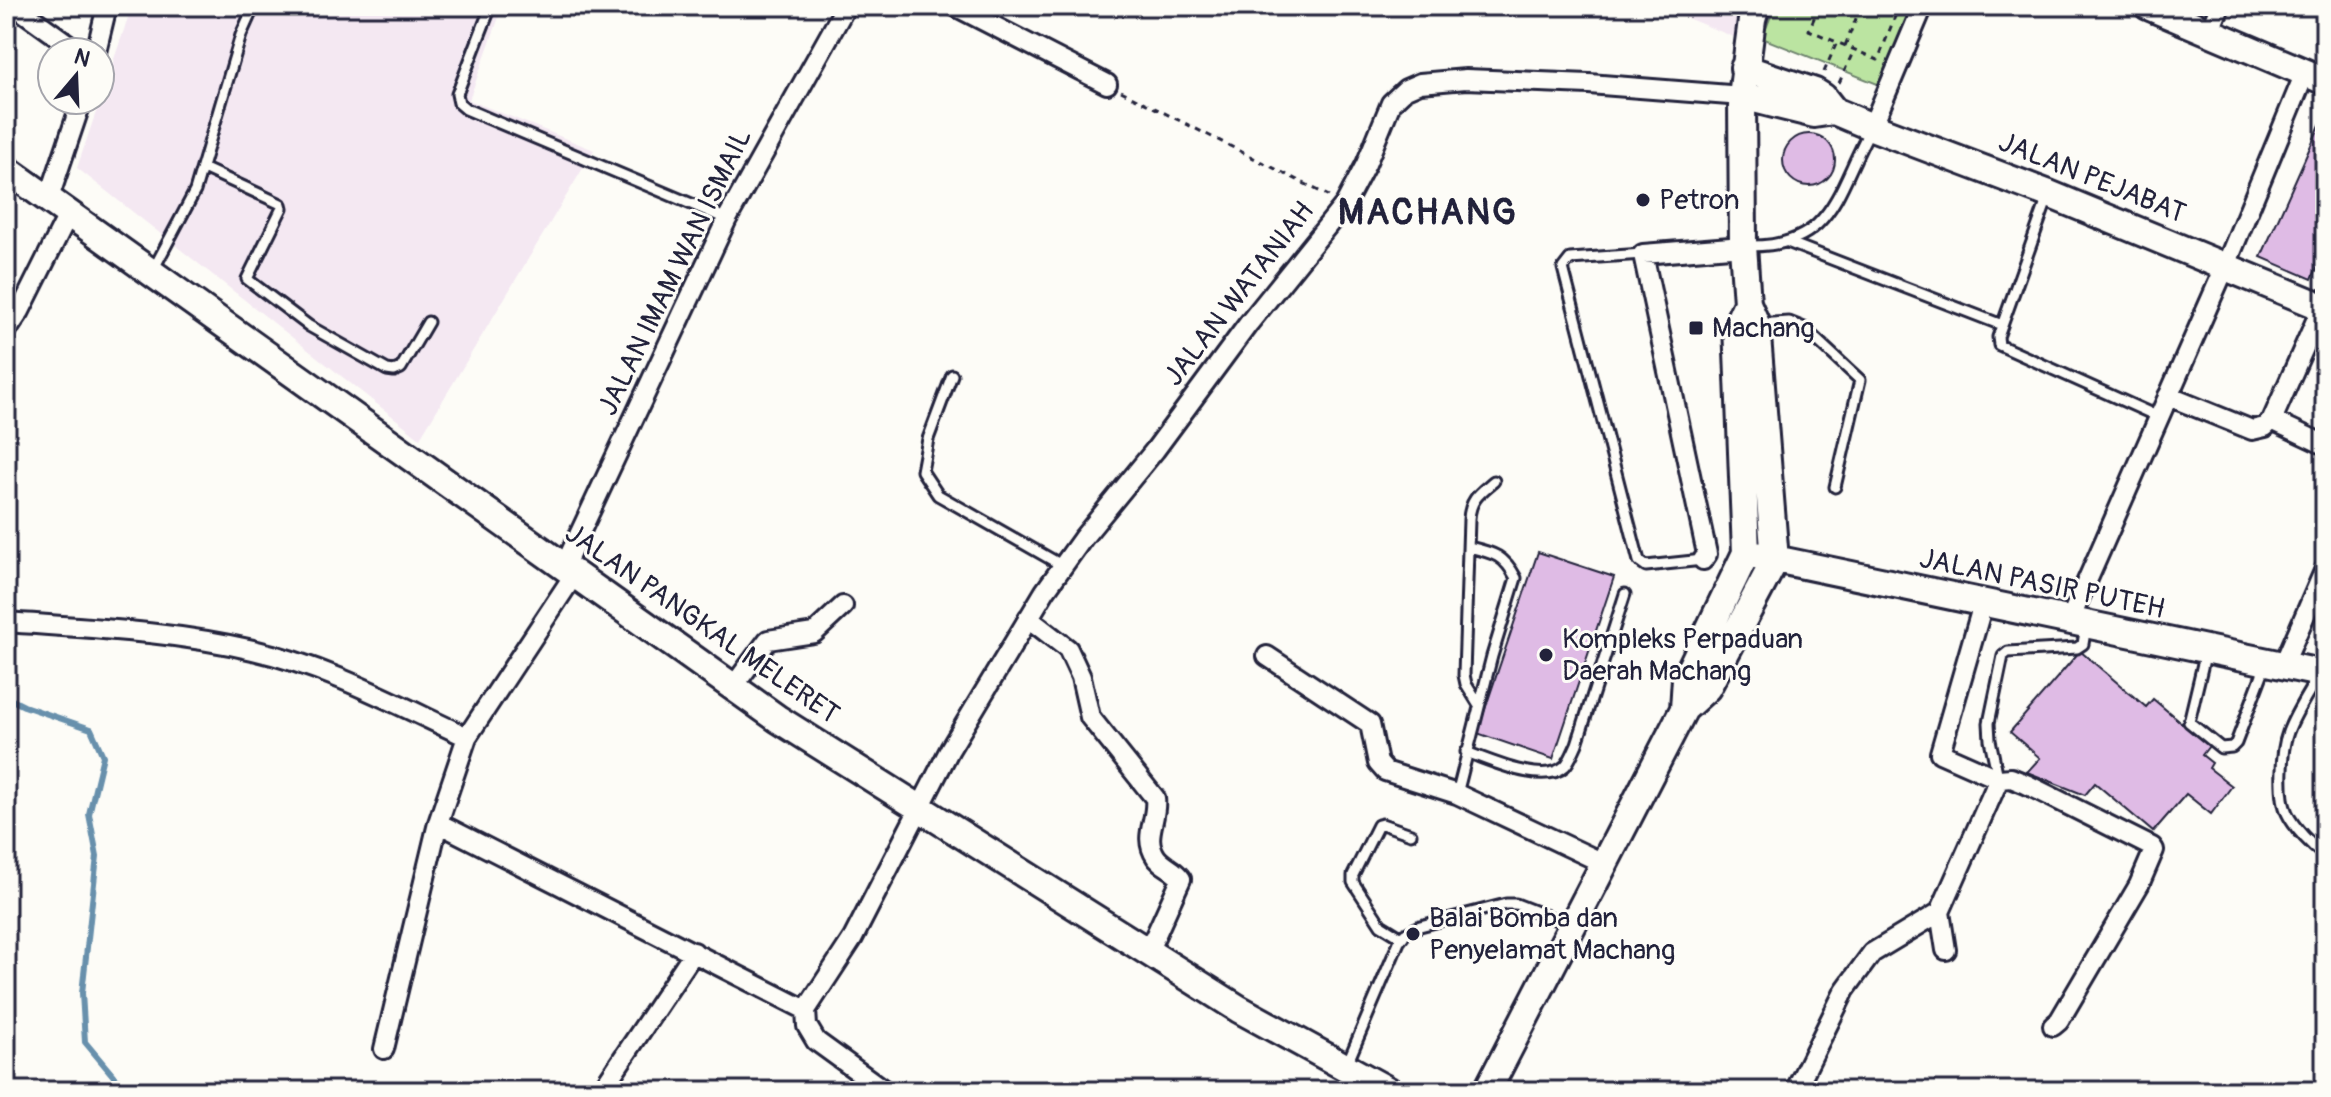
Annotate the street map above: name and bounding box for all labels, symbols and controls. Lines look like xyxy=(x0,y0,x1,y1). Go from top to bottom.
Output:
north arrow xyxy=(36,36,116,116)
text: N xyxy=(71,42,94,74)
street label: JALAN IMAM WAN ISMAIL xyxy=(590,123,760,421)
street label: JALAN PEJABAT xyxy=(1993,125,2191,231)
place label: Petron xyxy=(1659,183,1740,218)
district label: MACHANG xyxy=(1338,190,1518,235)
marker: Petron xyxy=(1634,191,1652,209)
street label: JALAN WATANIAH xyxy=(1156,195,1322,393)
place label: Machang xyxy=(1712,311,1815,346)
marker: Machang xyxy=(1687,319,1705,337)
street label: JALAN PANGKAL MELERET xyxy=(558,516,846,732)
street label: JALAN PASIR PUTEH xyxy=(1916,541,2168,627)
place label: Kompleks Perpaduan Daerah Machang xyxy=(1562,622,1803,689)
marker: Kompleks Perpaduan Daerah Machang xyxy=(1537,646,1555,664)
place label: Balai Bomba dan Penyelamat Machang xyxy=(1429,901,1675,968)
marker: Balai Bomba dan Penyelamat Machang xyxy=(1404,925,1422,943)

